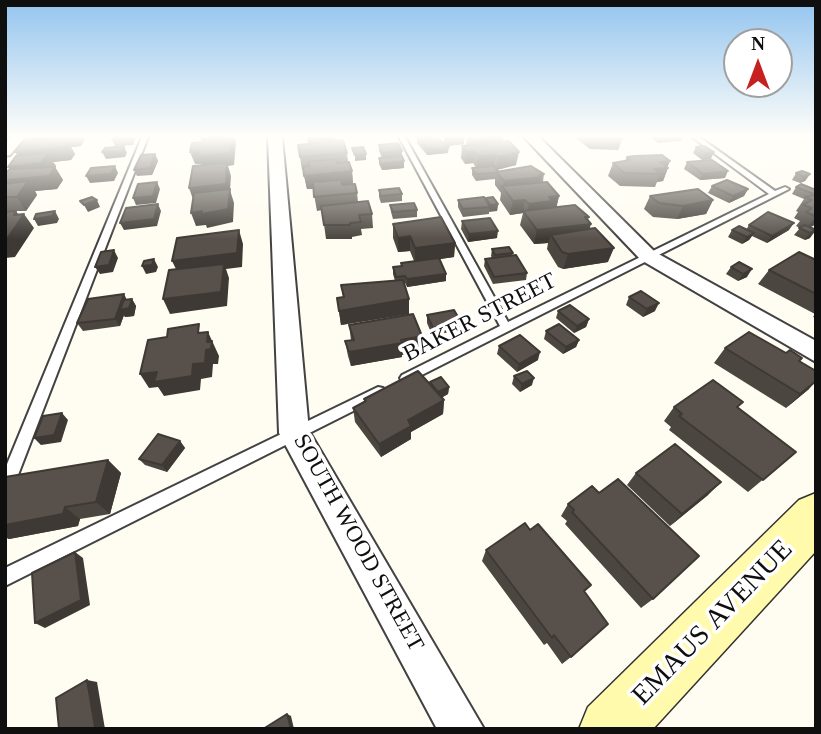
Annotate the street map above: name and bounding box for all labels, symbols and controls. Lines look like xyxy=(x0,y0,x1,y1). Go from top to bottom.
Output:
north arrow xyxy=(723,28,793,98)
text: N xyxy=(751,33,765,54)
street label: BAKER STREET xyxy=(399,268,561,368)
street label: SOUTH WOOD STREET xyxy=(287,430,429,656)
street label: EMAUS AVENUE xyxy=(626,533,800,713)

